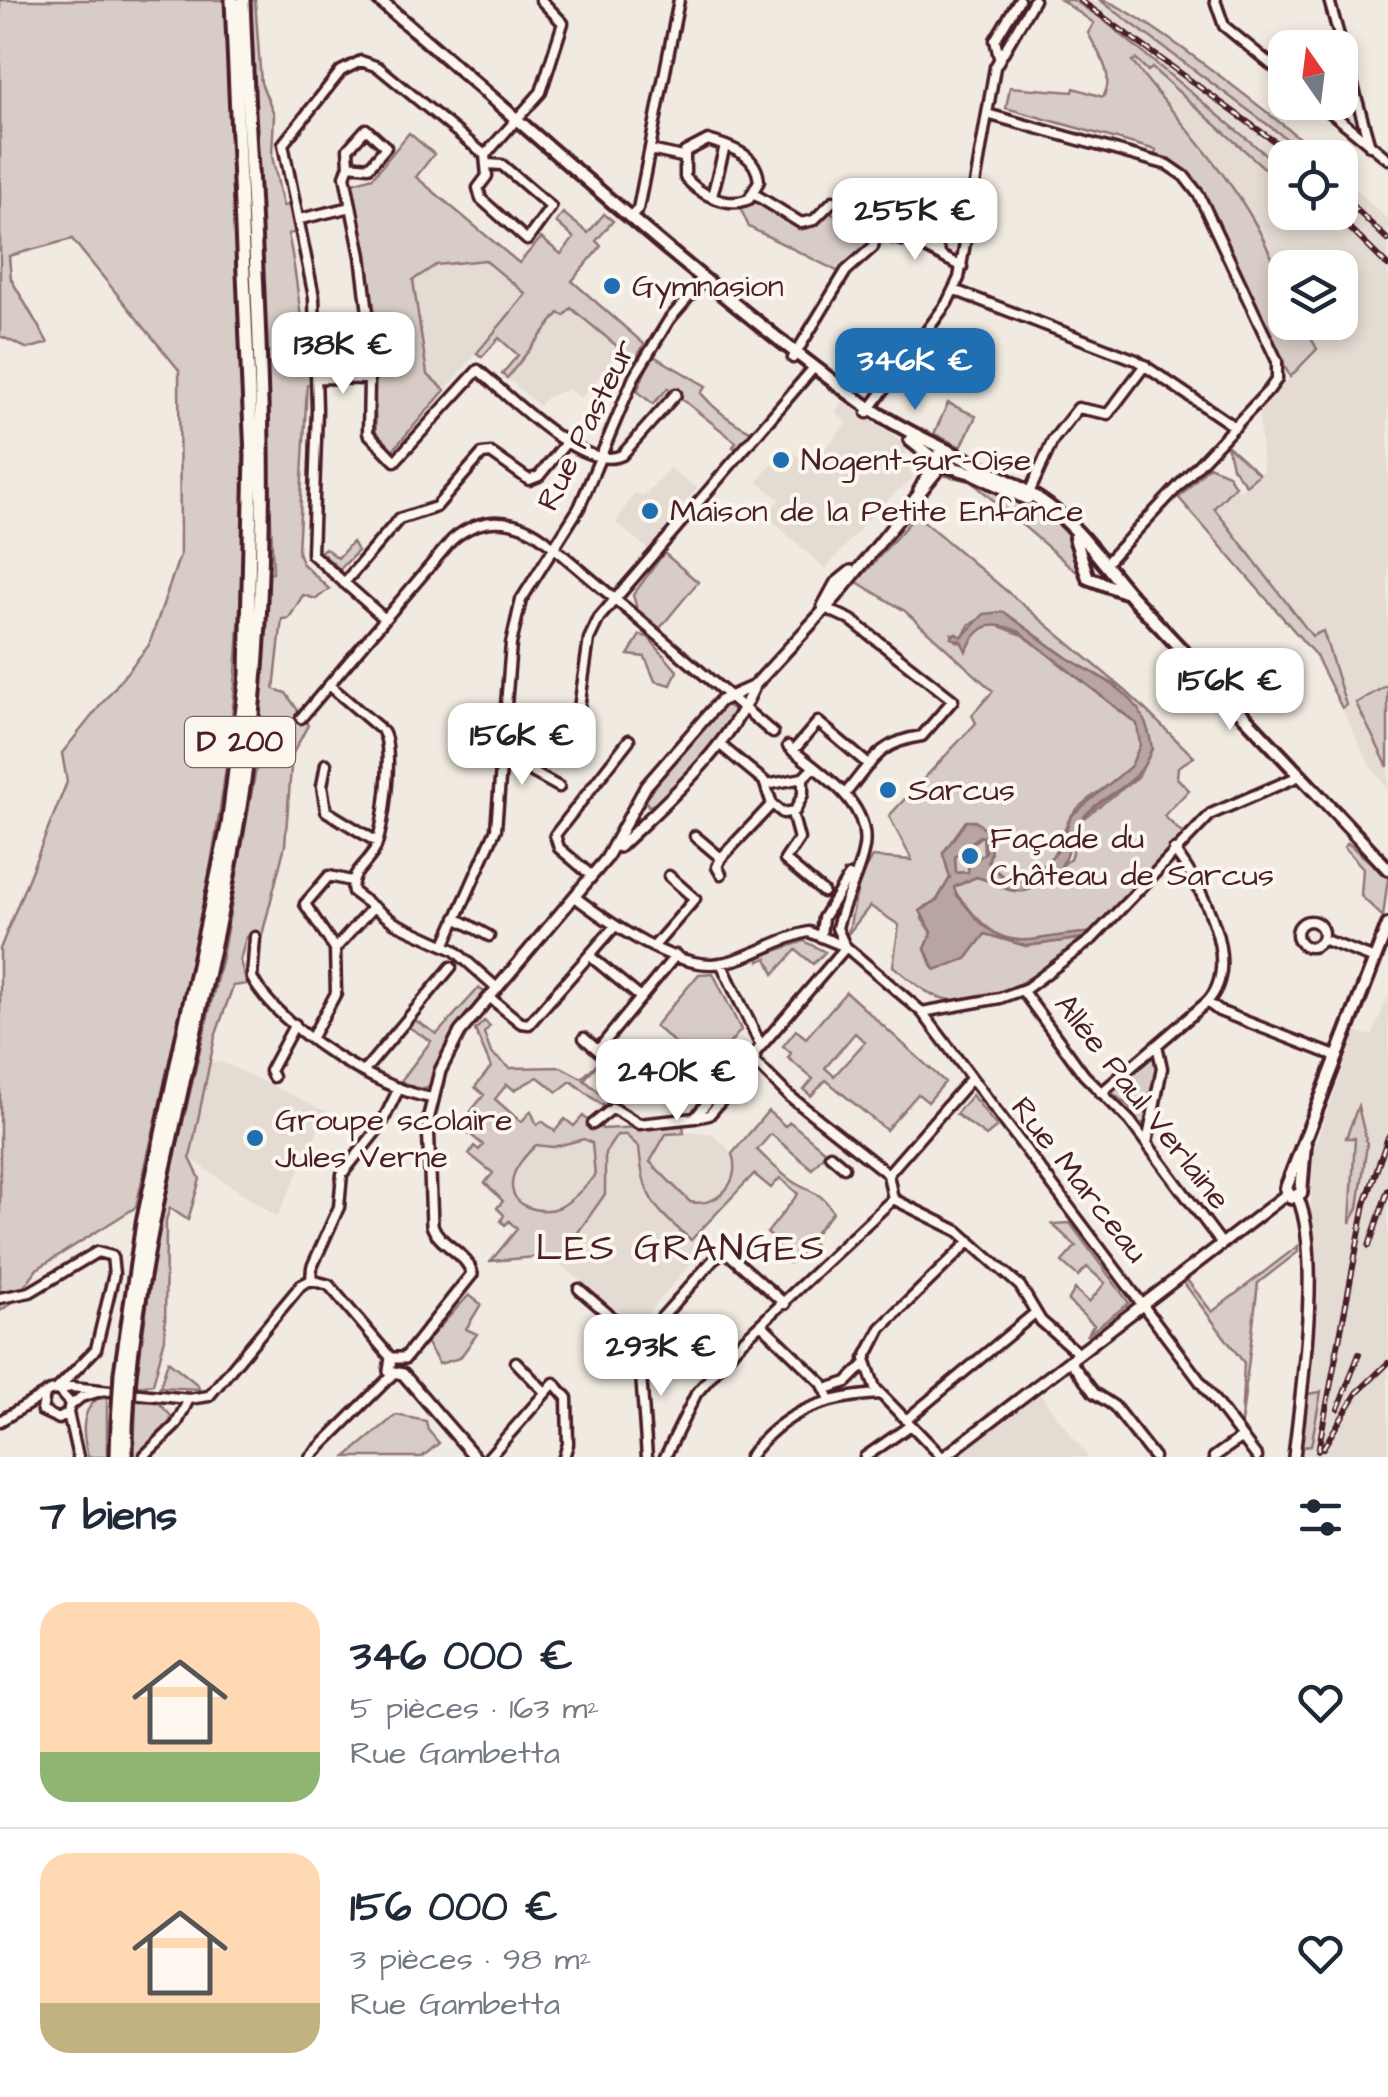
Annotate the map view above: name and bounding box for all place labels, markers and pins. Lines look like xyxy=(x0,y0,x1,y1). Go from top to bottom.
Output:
pin: 255K € xyxy=(834,178,996,263)
place label: Gymnasion xyxy=(632,264,784,309)
marker: Gymnasion xyxy=(601,275,623,297)
pin: 138K € xyxy=(262,312,424,397)
pin: 346K € xyxy=(834,328,996,413)
place label: Nogent-sur-Oise xyxy=(801,438,1031,483)
marker: Nogent-sur-Oise xyxy=(770,449,792,471)
place label: Maison de la Petite Enfance xyxy=(670,489,1083,534)
marker: Maison de la Petite Enfance xyxy=(639,500,661,522)
pin: 156K € xyxy=(1149,648,1311,733)
pin: 156K € xyxy=(441,703,603,788)
place label: Sarcus xyxy=(908,768,1015,813)
marker: Sarcus xyxy=(877,779,899,801)
place label: Façade du Château de Sarcus xyxy=(990,816,1274,898)
marker: Façade du Château de Sarcus xyxy=(959,845,981,867)
pin: 240K € xyxy=(596,1039,758,1124)
place label: Groupe scolaire Jules Verne xyxy=(275,1098,512,1180)
marker: Groupe scolaire Jules Verne xyxy=(244,1127,266,1149)
pin: 293K € xyxy=(580,1314,742,1399)

